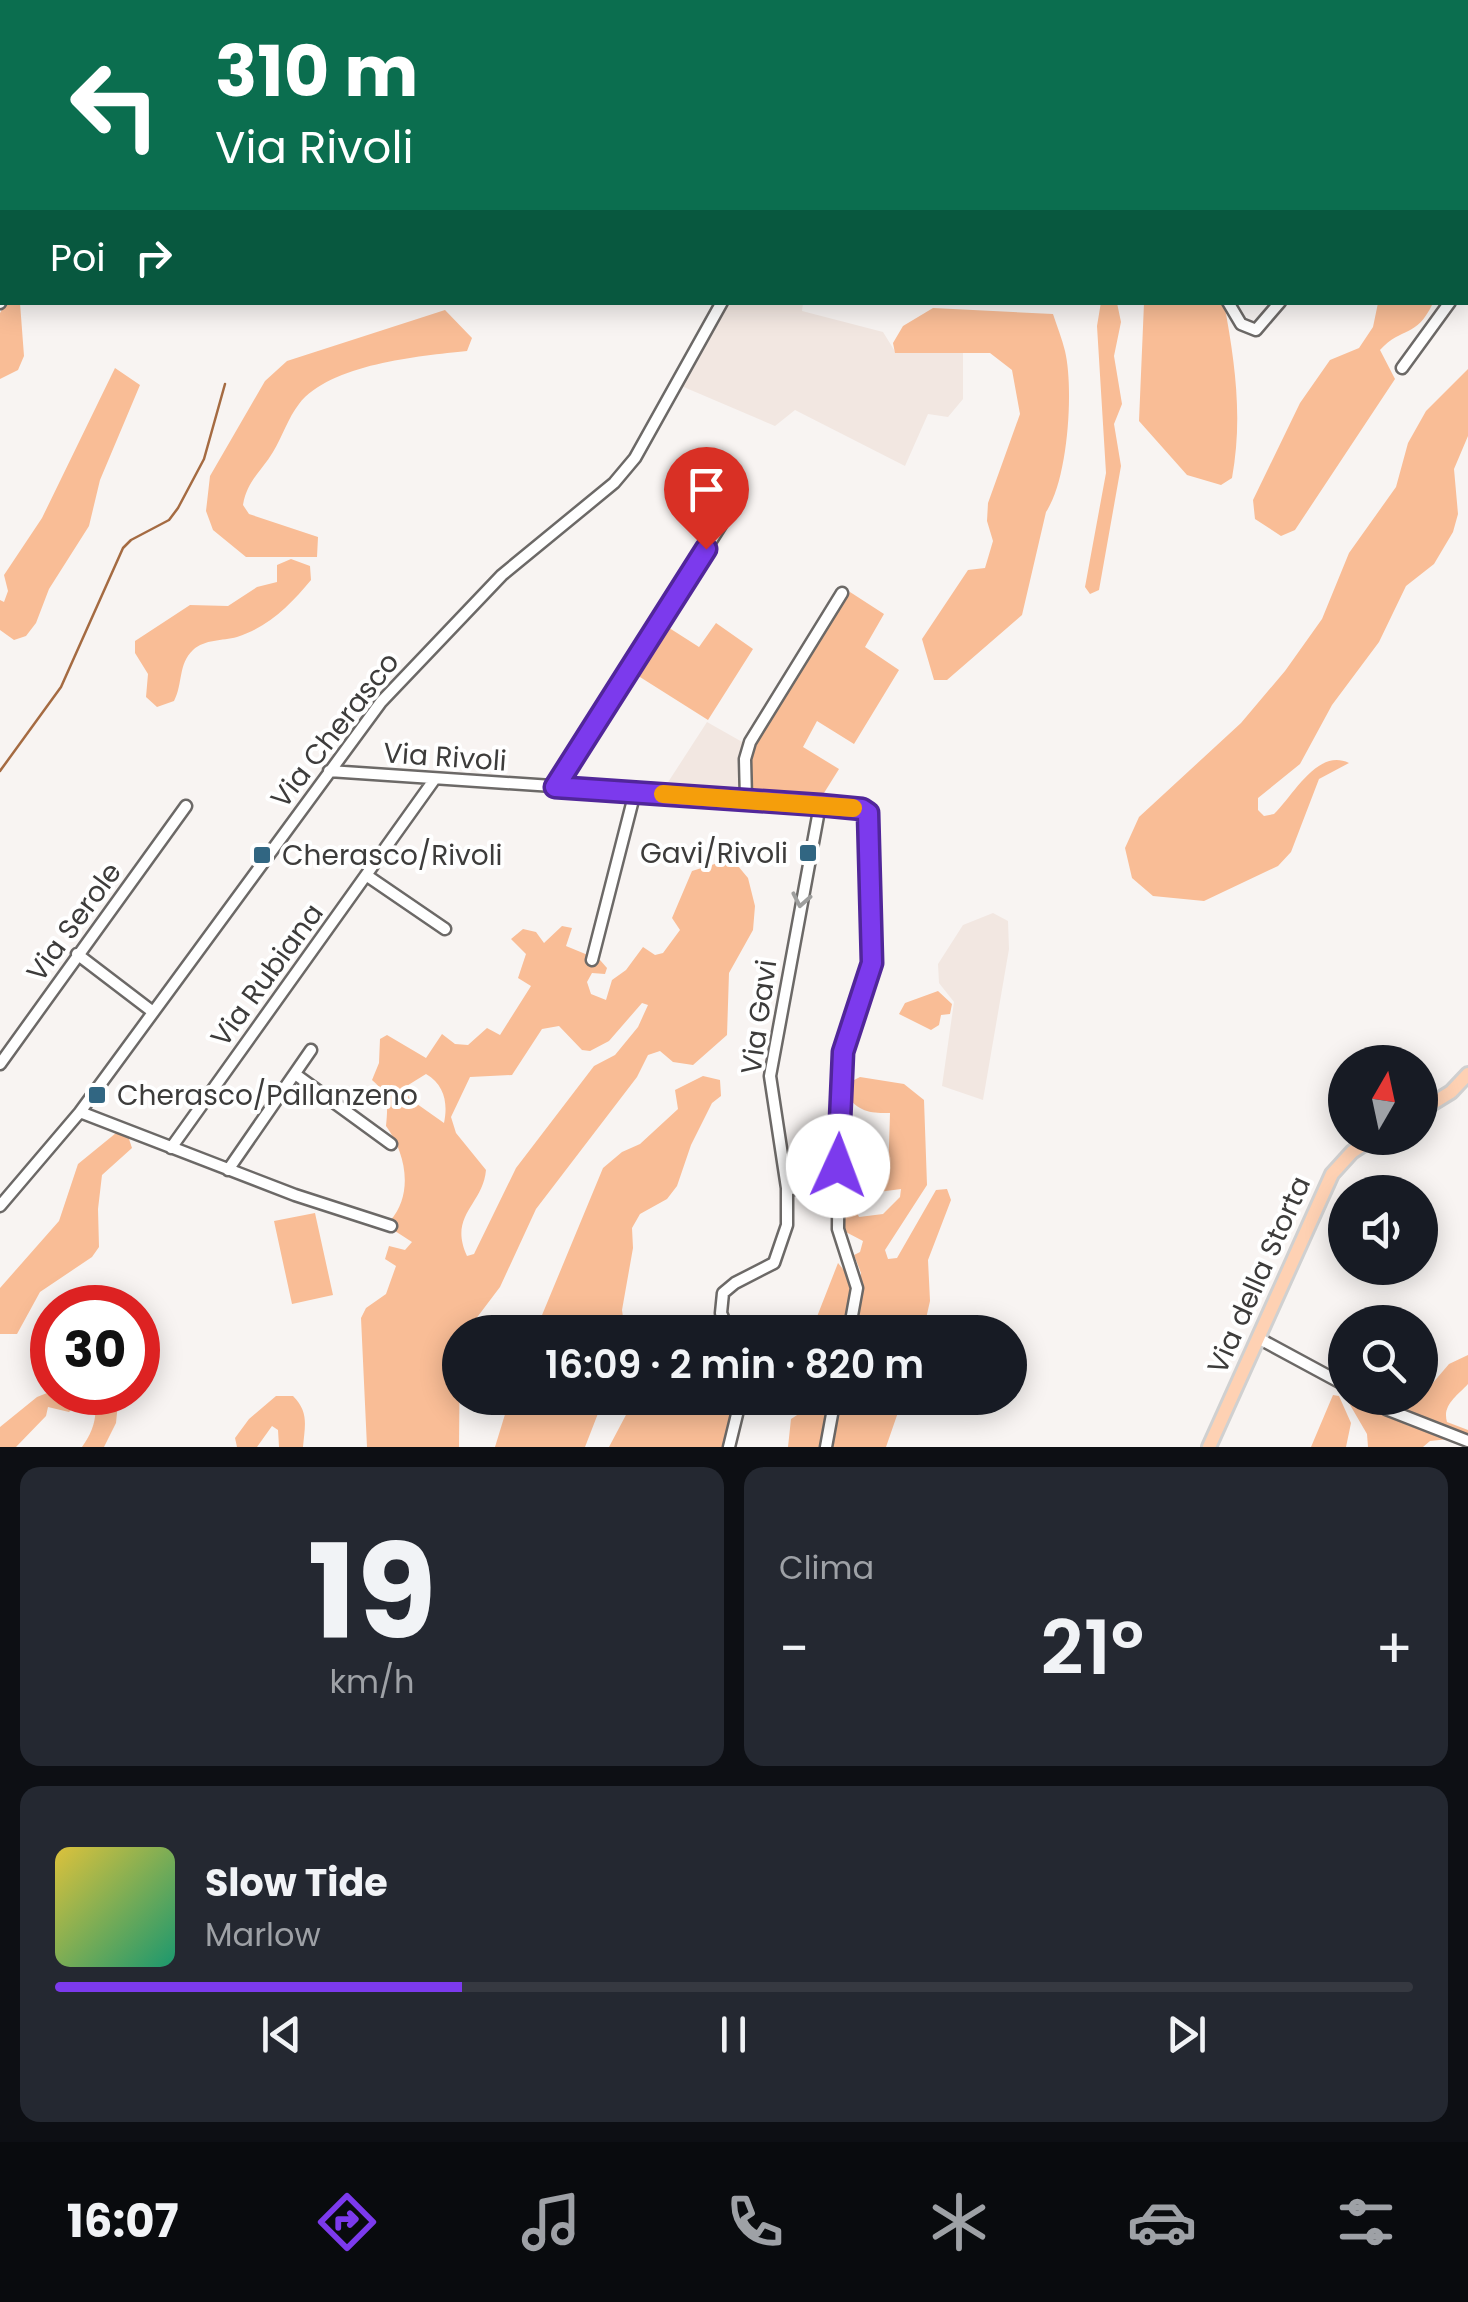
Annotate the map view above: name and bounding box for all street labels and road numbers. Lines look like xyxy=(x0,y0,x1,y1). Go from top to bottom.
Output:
street label: Via Cherasco xyxy=(262,644,408,816)
street label: Via Rivoli xyxy=(382,733,508,781)
street label: Via Serole xyxy=(17,854,131,990)
street label: Via Rubiana xyxy=(202,895,332,1055)
street label: Via Gavi xyxy=(732,957,786,1077)
street label: Via della Storta xyxy=(1198,1170,1320,1380)

